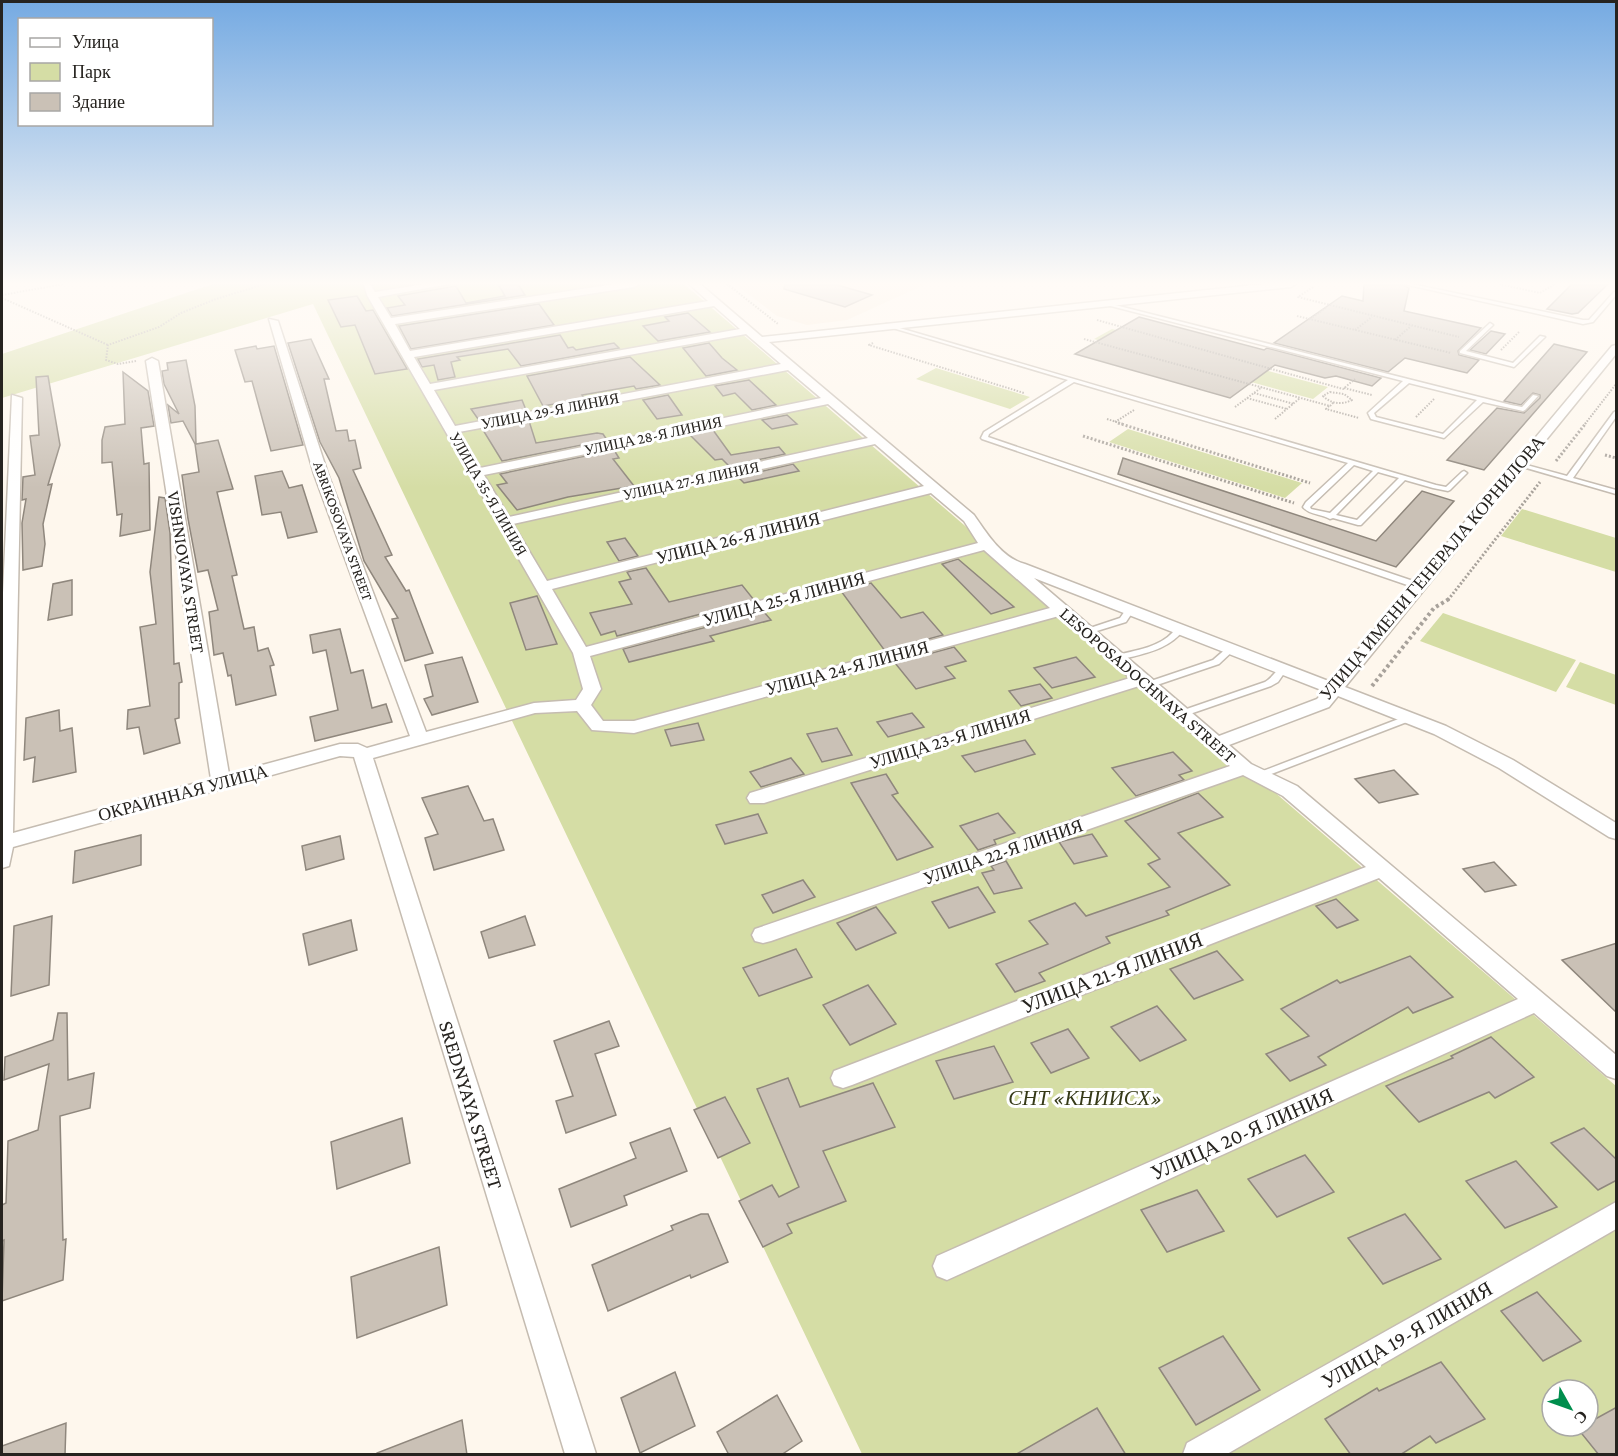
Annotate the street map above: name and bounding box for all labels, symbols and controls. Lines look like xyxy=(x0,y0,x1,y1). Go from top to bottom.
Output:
legend xyxy=(18,18,213,126)
text: Улица xyxy=(72,32,119,52)
text: Парк xyxy=(72,62,111,82)
text: Здание xyxy=(72,92,125,112)
street label: УЛИЦА 29-Я ЛИНИЯ xyxy=(480,390,620,432)
street label: УЛИЦА 28-Я ЛИНИЯ xyxy=(583,414,723,458)
street label: УЛИЦА 35-Я ЛИНИЯ xyxy=(446,430,530,558)
street label: УЛИЦА ИМЕНИ ГЕНЕРАЛА КОРНИЛОВА xyxy=(1315,432,1549,704)
street label: ABRIKOSOVAYA STREET xyxy=(310,459,376,603)
street label: УЛИЦА 27-Я ЛИНИЯ xyxy=(621,459,761,503)
street label: VISHNIOVAYA STREET xyxy=(163,489,209,655)
street label: УЛИЦА 26-Я ЛИНИЯ xyxy=(654,508,822,568)
street label: УЛИЦА 25-Я ЛИНИЯ xyxy=(701,568,867,630)
street label: LESOPOSADOCHNAYA STREET xyxy=(1056,603,1240,767)
street label: УЛИЦА 24-Я ЛИНИЯ xyxy=(763,637,931,699)
street label: УЛИЦА 23-Я ЛИНИЯ xyxy=(867,705,1033,773)
street label: ОКРАИННАЯ УЛИЦА xyxy=(96,761,270,825)
street label: УЛИЦА 22-Я ЛИНИЯ xyxy=(921,815,1085,889)
street label: УЛИЦА 21-Я ЛИНИЯ xyxy=(1018,927,1206,1019)
street label: SREDNYAYA STREET xyxy=(434,1018,508,1193)
street label: УЛИЦА 20-Я ЛИНИЯ xyxy=(1147,1083,1337,1185)
park label: СНТ «КНИИСХ» xyxy=(1008,1086,1162,1110)
street label: УЛИЦА 19-Я ЛИНИЯ xyxy=(1317,1276,1497,1394)
north arrow xyxy=(1540,1378,1600,1438)
text: С xyxy=(1571,1407,1591,1427)

